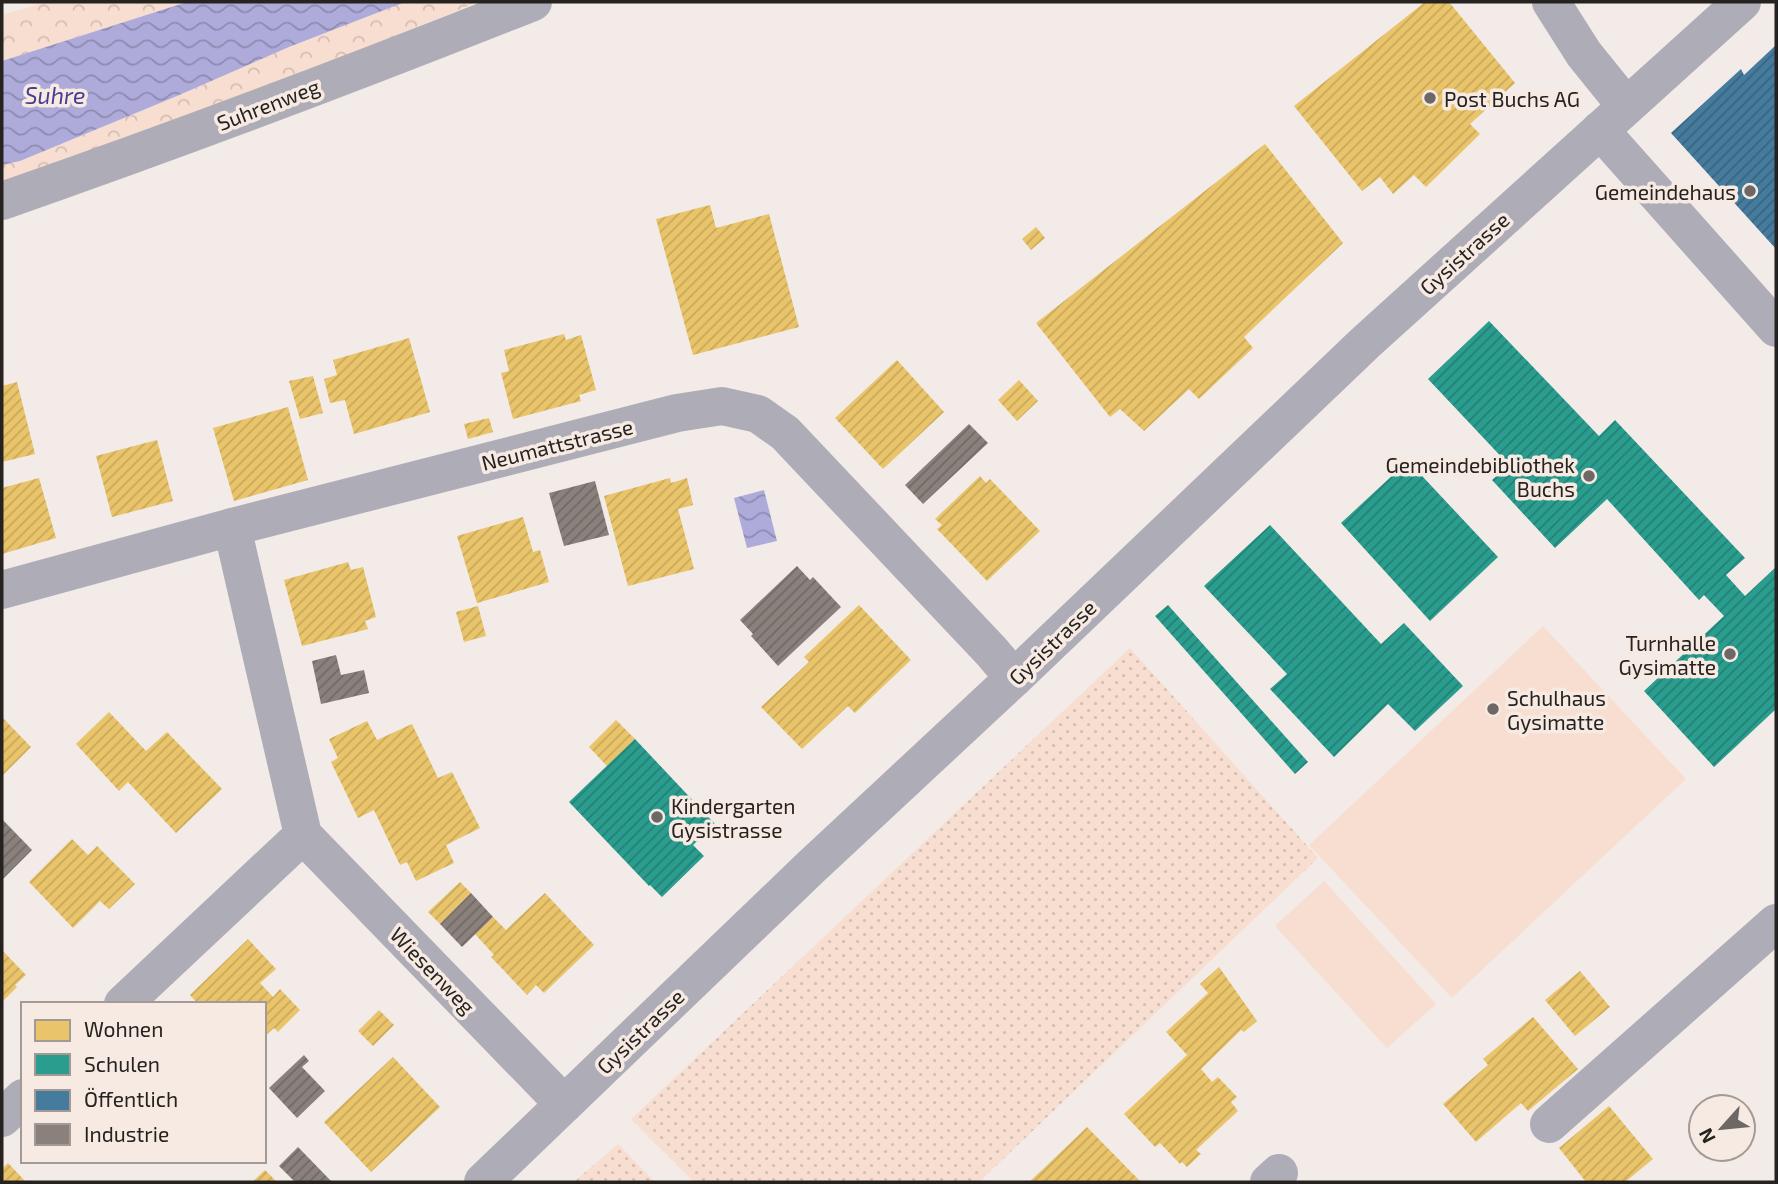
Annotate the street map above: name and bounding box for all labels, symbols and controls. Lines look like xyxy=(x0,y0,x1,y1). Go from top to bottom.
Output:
street label: Suhrenweg xyxy=(213,73,323,135)
water label: Suhre xyxy=(25,81,85,109)
place label: Post Buchs AG xyxy=(1444,86,1580,111)
marker: Post Buchs AG xyxy=(1422,90,1438,106)
place label: Gemeindehaus xyxy=(1595,179,1736,204)
marker: Gemeindehaus xyxy=(1742,183,1758,199)
street label: Gysistrasse xyxy=(1414,206,1514,300)
street label: Neumattstrasse xyxy=(479,413,635,475)
place label: Gemeindebibliothek Buchs xyxy=(1385,452,1575,501)
marker: Gemeindebibliothek Buchs xyxy=(1581,468,1597,484)
street label: Gysistrasse xyxy=(1003,594,1101,690)
place label: Turnhalle Gysimatte xyxy=(1619,630,1716,679)
marker: Turnhalle Gysimatte xyxy=(1722,646,1738,662)
place label: Schulhaus Gysimatte xyxy=(1507,685,1606,734)
marker: Schulhaus Gysimatte xyxy=(1485,701,1501,717)
place label: Kindergarten Gysistrasse xyxy=(671,793,796,842)
marker: Kindergarten Gysistrasse xyxy=(649,809,665,825)
street label: Wiesenweg xyxy=(386,921,481,1019)
street label: Gysistrasse xyxy=(591,983,689,1079)
legend xyxy=(21,1002,266,1163)
text: Wohnen xyxy=(84,1016,163,1041)
text: Schulen xyxy=(84,1051,160,1076)
text: Öffentlich xyxy=(84,1086,178,1111)
north arrow xyxy=(1687,1093,1757,1163)
text: Industrie xyxy=(84,1121,169,1146)
text: N xyxy=(1693,1125,1720,1147)

